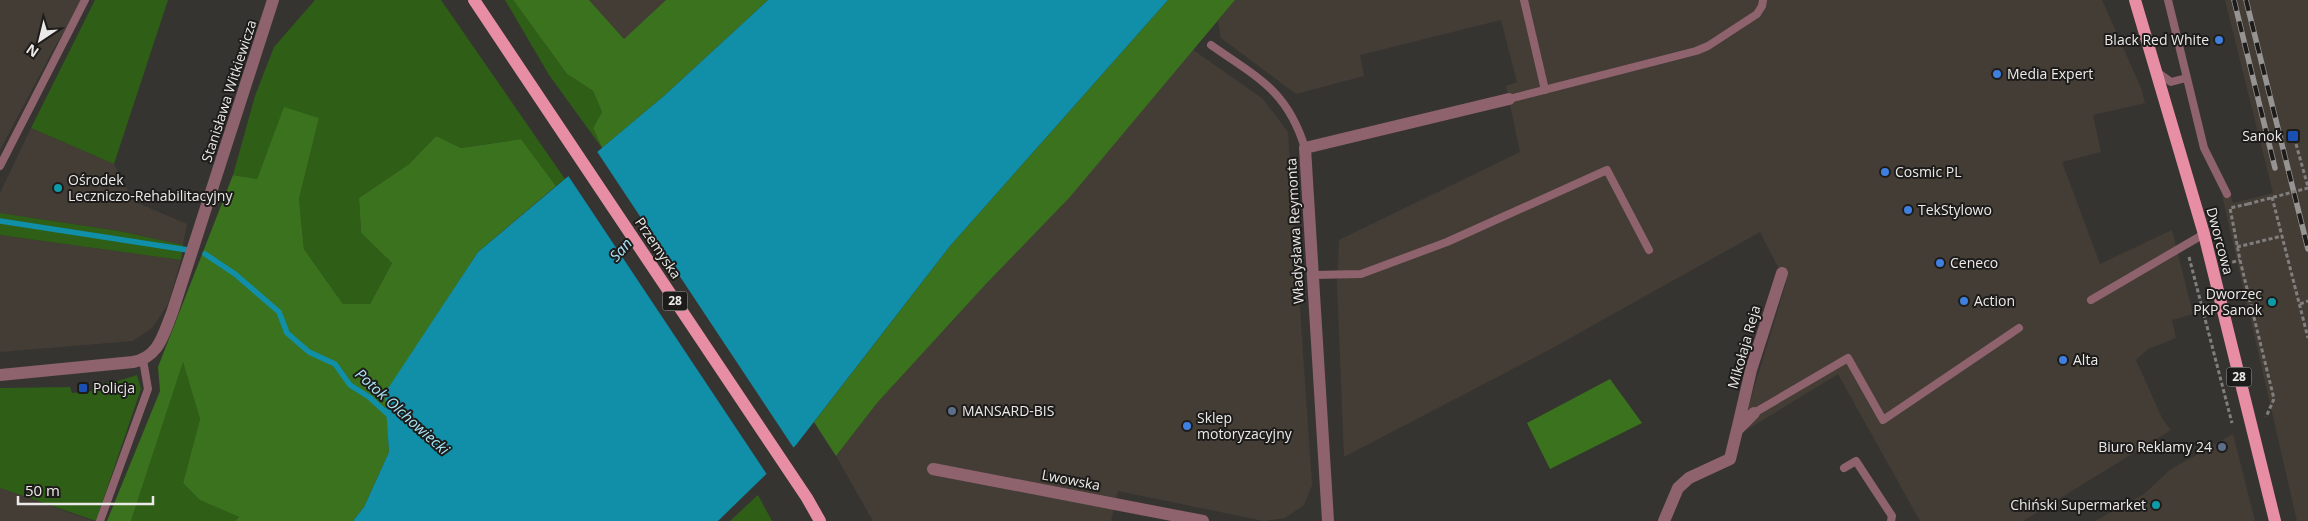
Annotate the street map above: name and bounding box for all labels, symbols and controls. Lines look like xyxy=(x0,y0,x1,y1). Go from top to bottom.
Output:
north arrow xyxy=(15,15,65,65)
street label: Stanisława Witkiewicza xyxy=(197,17,260,164)
place label: Black Red White xyxy=(2104,30,2209,49)
marker: Black Red White xyxy=(2213,34,2225,46)
text: N xyxy=(22,40,42,62)
place label: Media Expert xyxy=(2007,64,2093,83)
marker: Media Expert xyxy=(1991,68,2003,80)
place label: Sanok xyxy=(2242,126,2283,145)
marker: Sanok xyxy=(2286,129,2300,143)
street label: Władysława Reymonta xyxy=(1281,157,1308,305)
place label: Cosmic PL xyxy=(1895,162,1961,181)
marker: Cosmic PL xyxy=(1879,166,1891,178)
place label: Ośrodek Leczniczo-Rehabilitacyjny xyxy=(68,170,233,205)
marker: Ośrodek Leczniczo-Rehabilitacyjny xyxy=(52,182,64,194)
place label: TekStylowo xyxy=(1918,200,1992,219)
marker: TekStylowo xyxy=(1902,204,1914,216)
street label: Dworcowa xyxy=(2202,205,2239,277)
street label: Przemyska xyxy=(631,213,686,282)
water label: San xyxy=(605,233,636,265)
place label: Ceneco xyxy=(1950,253,1998,272)
marker: Ceneco xyxy=(1934,257,1946,269)
place label: Dworzec PKP Sanok xyxy=(2193,284,2263,319)
place label: Action xyxy=(1974,291,2015,310)
road number: 28 xyxy=(662,292,688,310)
marker: Action xyxy=(1958,295,1970,307)
marker: Dworzec PKP Sanok xyxy=(2266,296,2278,308)
street label: Mikołaja Reja xyxy=(1723,303,1765,391)
place label: Alta xyxy=(2073,350,2098,369)
marker: Alta xyxy=(2057,354,2069,366)
water label: Potok Olchowiecki xyxy=(351,364,454,459)
road number: 28 xyxy=(2226,368,2252,387)
place label: Policja xyxy=(93,378,135,397)
marker: Policja xyxy=(77,382,89,394)
place label: MANSARD-BIS xyxy=(962,401,1054,420)
marker: MANSARD-BIS xyxy=(946,405,958,417)
place label: Sklep motoryzacyjny xyxy=(1197,408,1293,443)
marker: Sklep motoryzacyjny xyxy=(1181,420,1193,432)
place label: Biuro Reklamy 24 xyxy=(2098,437,2212,456)
marker: Biuro Reklamy 24 xyxy=(2216,441,2228,453)
street label: Lwowska xyxy=(1040,465,1102,494)
scale bar xyxy=(18,474,152,506)
text: 50 m xyxy=(25,480,60,500)
place label: Chiński Supermarket xyxy=(2010,495,2146,514)
marker: Chiński Supermarket xyxy=(2150,499,2162,511)

